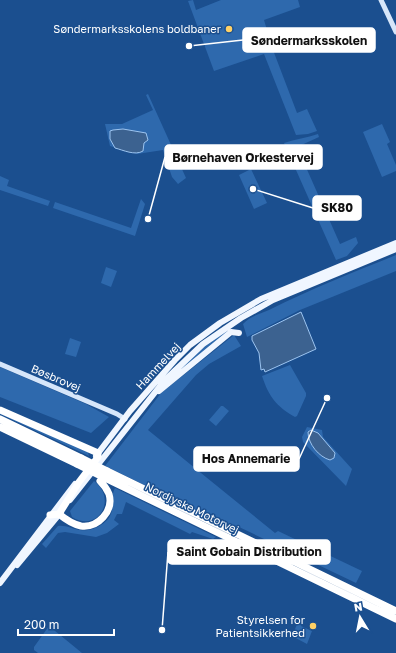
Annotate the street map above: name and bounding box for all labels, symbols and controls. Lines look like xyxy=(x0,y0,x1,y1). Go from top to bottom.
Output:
place label: Søndermarksskolens boldbaner xyxy=(53,22,222,35)
marker: Søndermarksskolens boldbaner xyxy=(224,24,234,34)
callout: Søndermarksskolen xyxy=(243,28,375,52)
text: Søndermarksskolen xyxy=(251,33,367,48)
callout: Børnehaven Orkestervej xyxy=(165,145,322,169)
text: Børnehaven Orkestervej xyxy=(172,150,314,165)
callout: SK80 xyxy=(313,196,361,220)
text: SK80 xyxy=(321,200,353,215)
street label: Hammelvej xyxy=(133,340,183,392)
street label: Bøsbrovej xyxy=(30,361,83,394)
callout: Hos Annemarie xyxy=(194,447,299,471)
text: Hos Annemarie xyxy=(202,451,290,466)
street label: Nordjyske Motorvej xyxy=(143,479,241,536)
callout: Saint Gobain Distribution xyxy=(168,540,330,564)
text: Saint Gobain Distribution xyxy=(176,544,322,559)
north arrow xyxy=(340,597,380,637)
text: N xyxy=(353,600,363,614)
scale bar xyxy=(18,611,114,637)
place label: Styrelsen for Patientsikkerhed xyxy=(215,613,306,639)
text: 200 m xyxy=(24,617,59,632)
marker: Styrelsen for Patientsikkerhed xyxy=(308,621,318,631)

